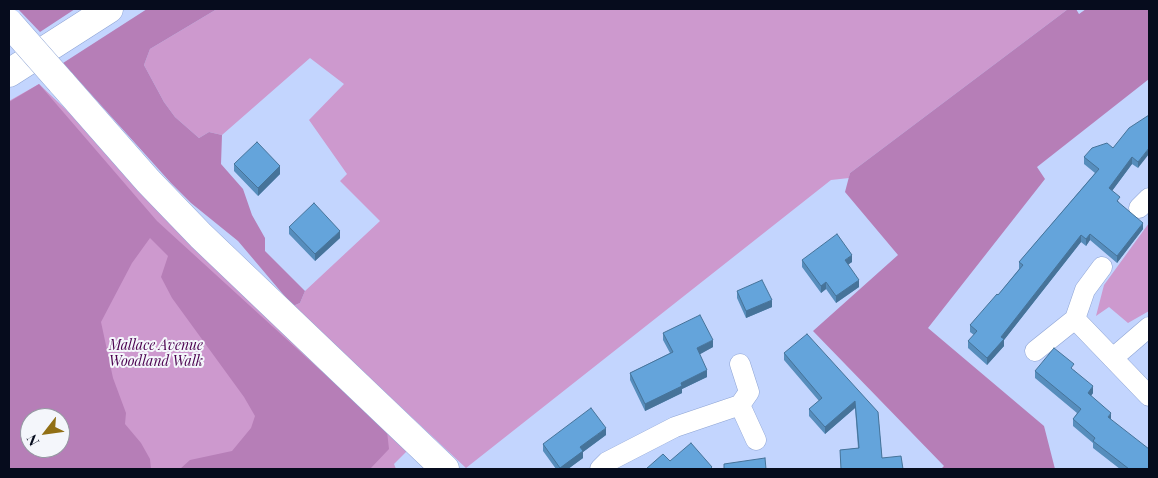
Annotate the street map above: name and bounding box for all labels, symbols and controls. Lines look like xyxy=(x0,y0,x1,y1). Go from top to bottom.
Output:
park label: Mallace Avenue Woodland Walk xyxy=(109,338,203,371)
north arrow xyxy=(20,408,70,458)
text: N xyxy=(22,431,43,449)

